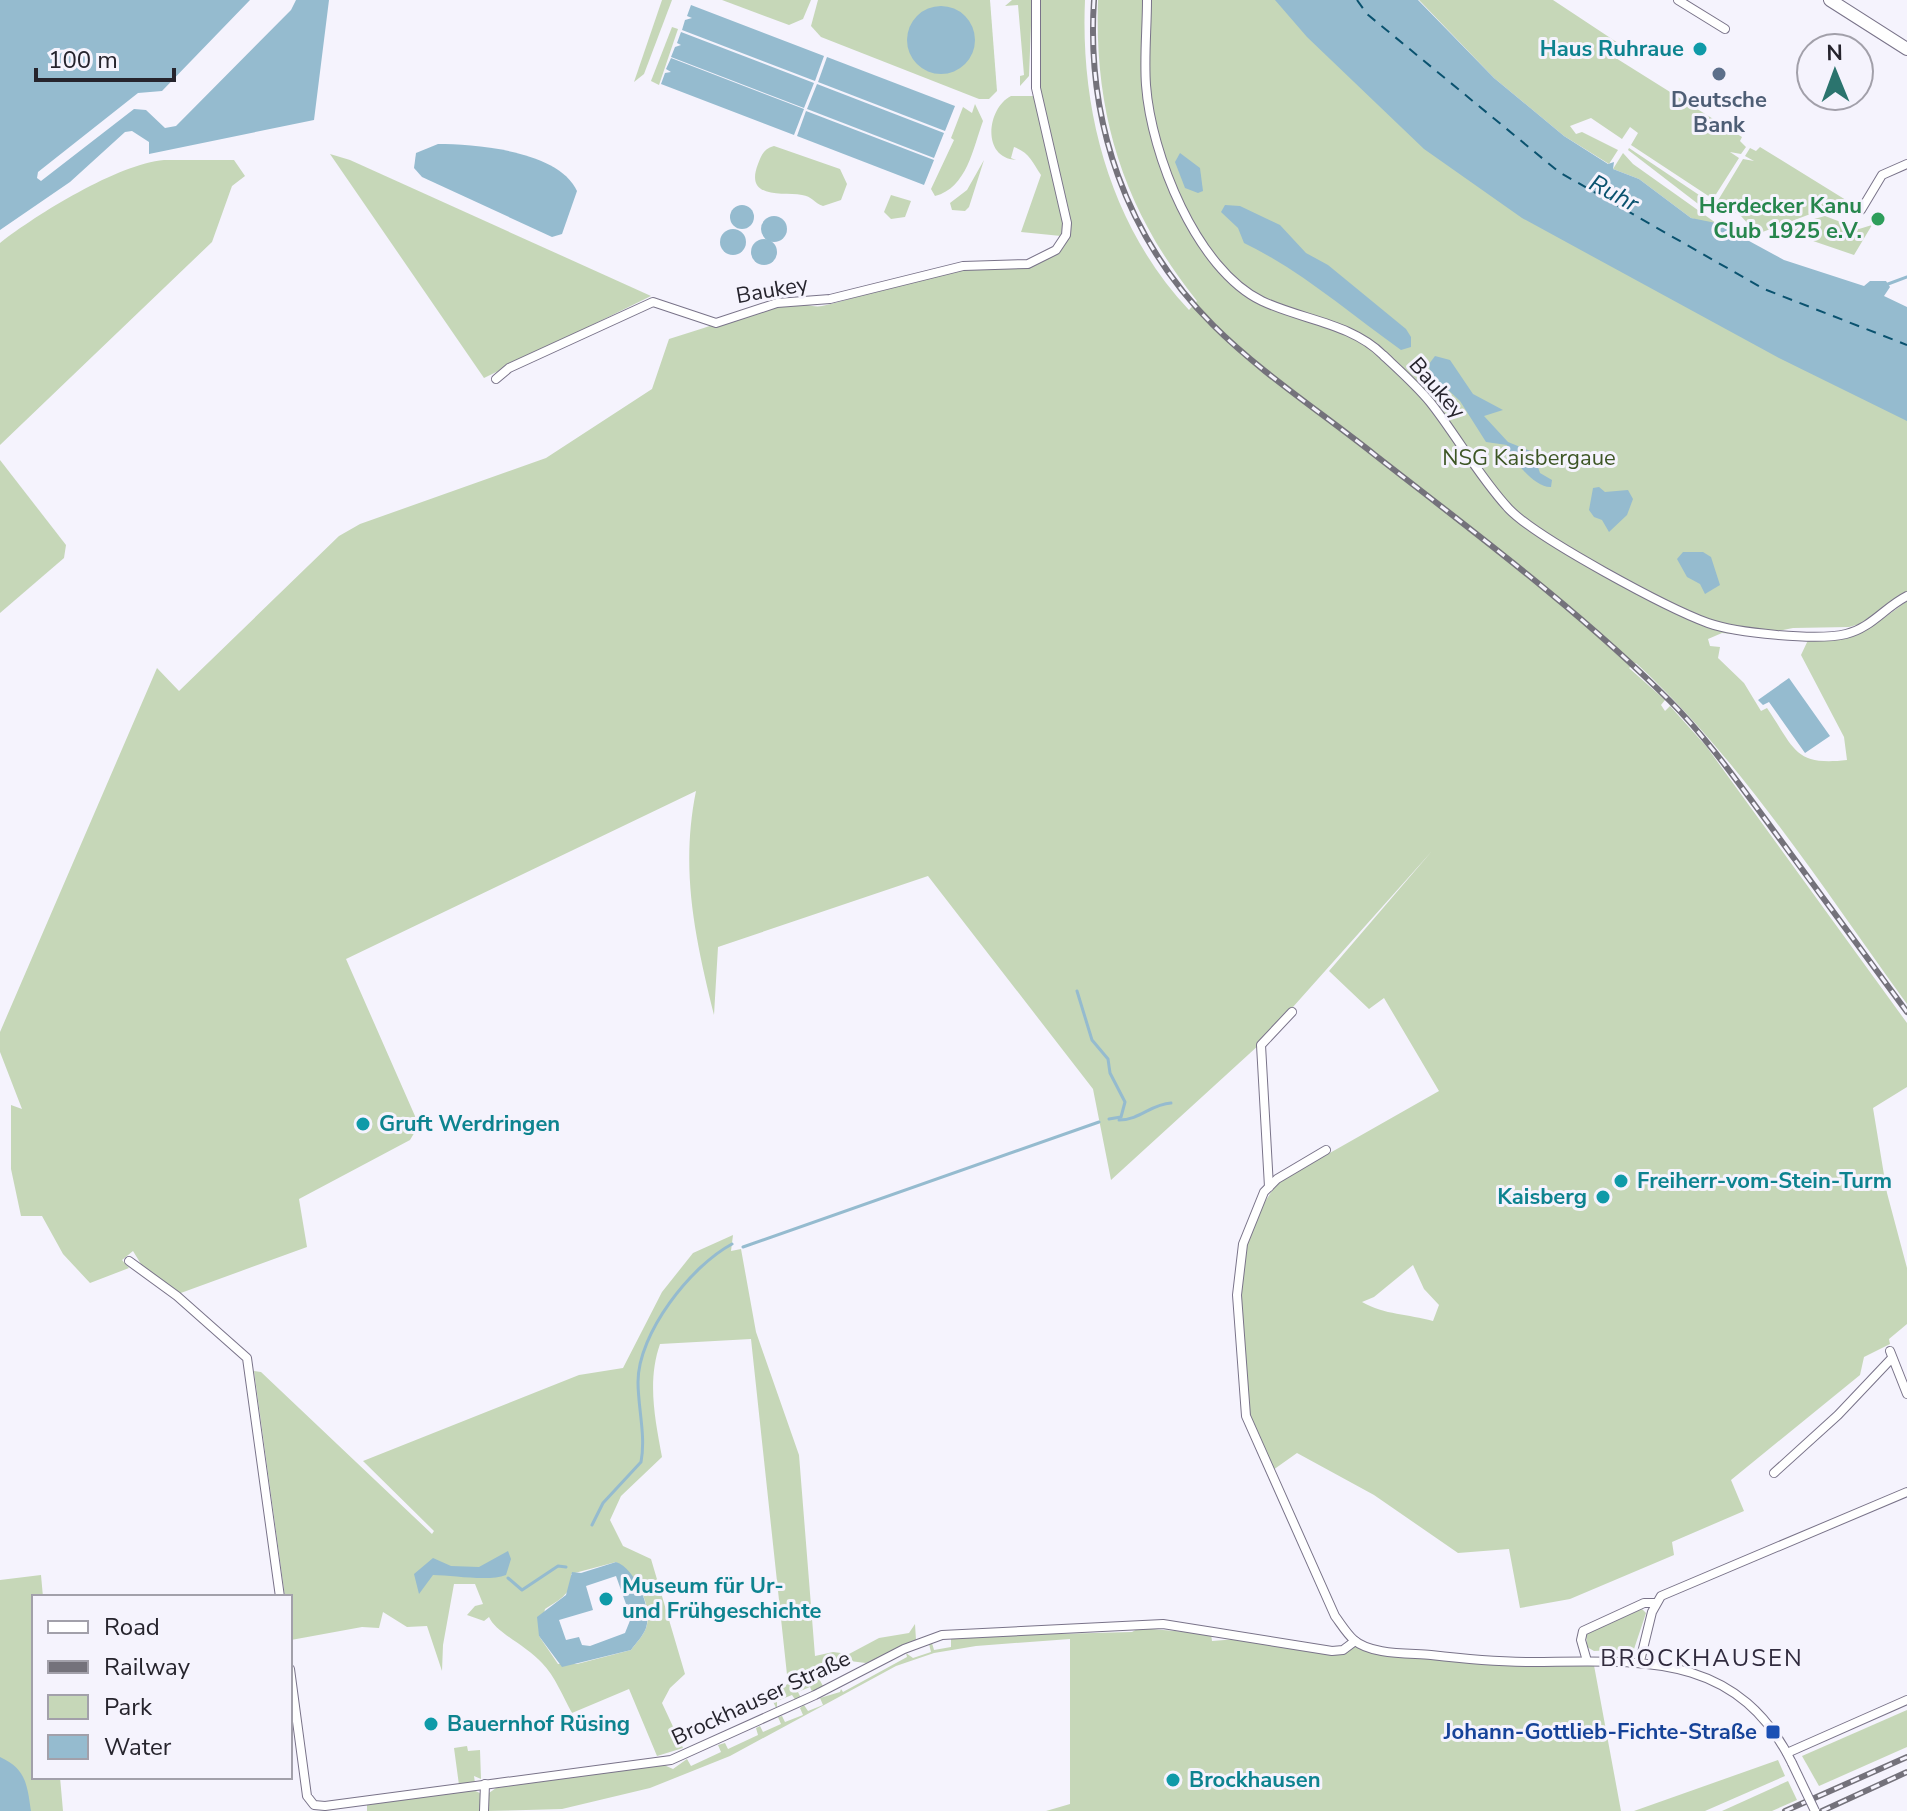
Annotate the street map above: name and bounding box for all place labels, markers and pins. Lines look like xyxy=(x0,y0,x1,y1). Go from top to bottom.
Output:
place label: Haus Ruhraue xyxy=(1540,34,1684,64)
marker: Haus Ruhraue xyxy=(1691,40,1709,58)
marker: Deutsche Bank xyxy=(1710,65,1728,83)
place label: Deutsche Bank xyxy=(1671,85,1767,140)
place label: Herdecker Kanu Club 1925 e.V. xyxy=(1699,191,1862,246)
marker: Herdecker Kanu Club 1925 e.V. xyxy=(1869,210,1887,228)
place label: Gruft Werdringen xyxy=(379,1109,560,1139)
marker: Gruft Werdringen xyxy=(354,1115,372,1133)
place label: Freiherr-vom-Stein-Turm xyxy=(1637,1166,1892,1196)
marker: Freiherr-vom-Stein-Turm xyxy=(1612,1172,1630,1190)
place label: Kaisberg xyxy=(1497,1182,1587,1212)
marker: Kaisberg xyxy=(1594,1188,1612,1206)
place label: Museum für Ur- und Frühgeschichte xyxy=(622,1571,822,1626)
marker: Museum für Ur- und Frühgeschichte xyxy=(597,1590,615,1608)
place label: Bauernhof Rüsing xyxy=(447,1709,630,1739)
marker: Bauernhof Rüsing xyxy=(422,1715,440,1733)
place label: Johann-Gottlieb-Fichte-Straße xyxy=(1443,1717,1757,1747)
marker: Johann-Gottlieb-Fichte-Straße xyxy=(1764,1723,1782,1741)
place label: Brockhausen xyxy=(1189,1765,1321,1795)
marker: Brockhausen xyxy=(1164,1771,1182,1789)

